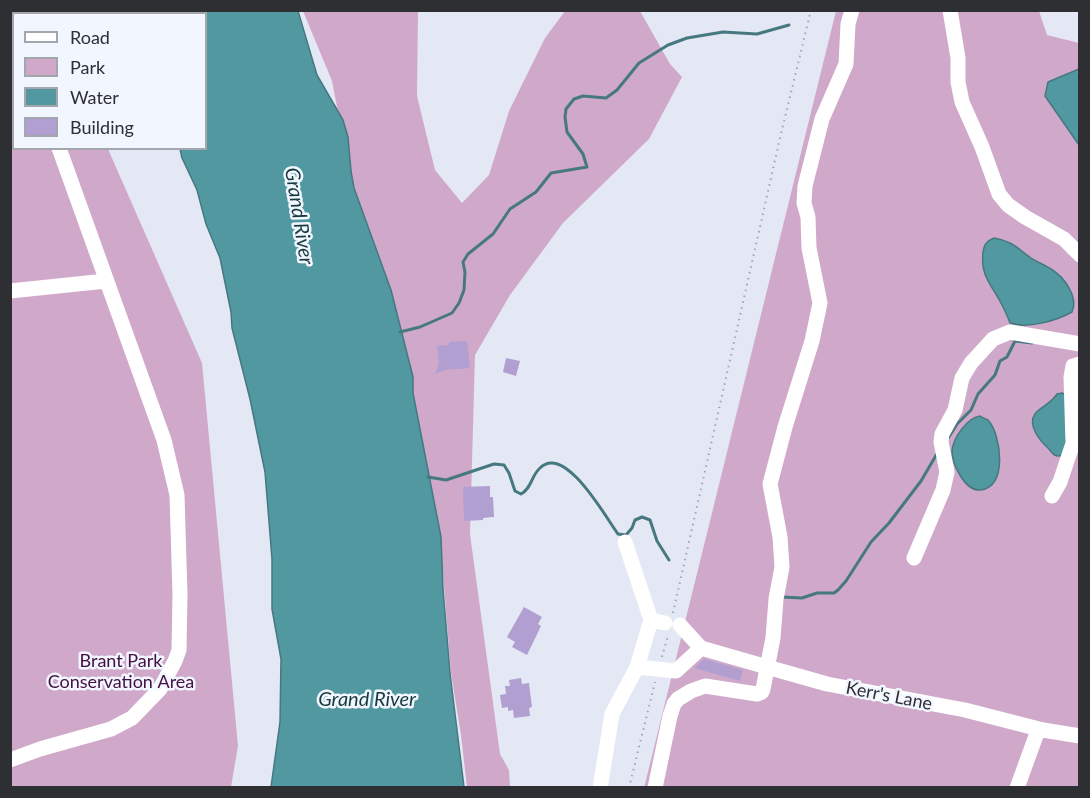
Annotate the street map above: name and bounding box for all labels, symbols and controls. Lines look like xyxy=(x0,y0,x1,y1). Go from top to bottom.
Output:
legend xyxy=(12,12,207,150)
text: Road xyxy=(70,26,110,48)
text: Park xyxy=(70,56,105,78)
text: Water xyxy=(70,86,119,108)
text: Building xyxy=(70,116,134,138)
water label: Grand River xyxy=(280,166,318,266)
park label: Brant Park Conservation Area xyxy=(48,650,194,692)
street label: Kerr's Lane xyxy=(844,677,934,715)
water label: Grand River xyxy=(318,688,416,712)

